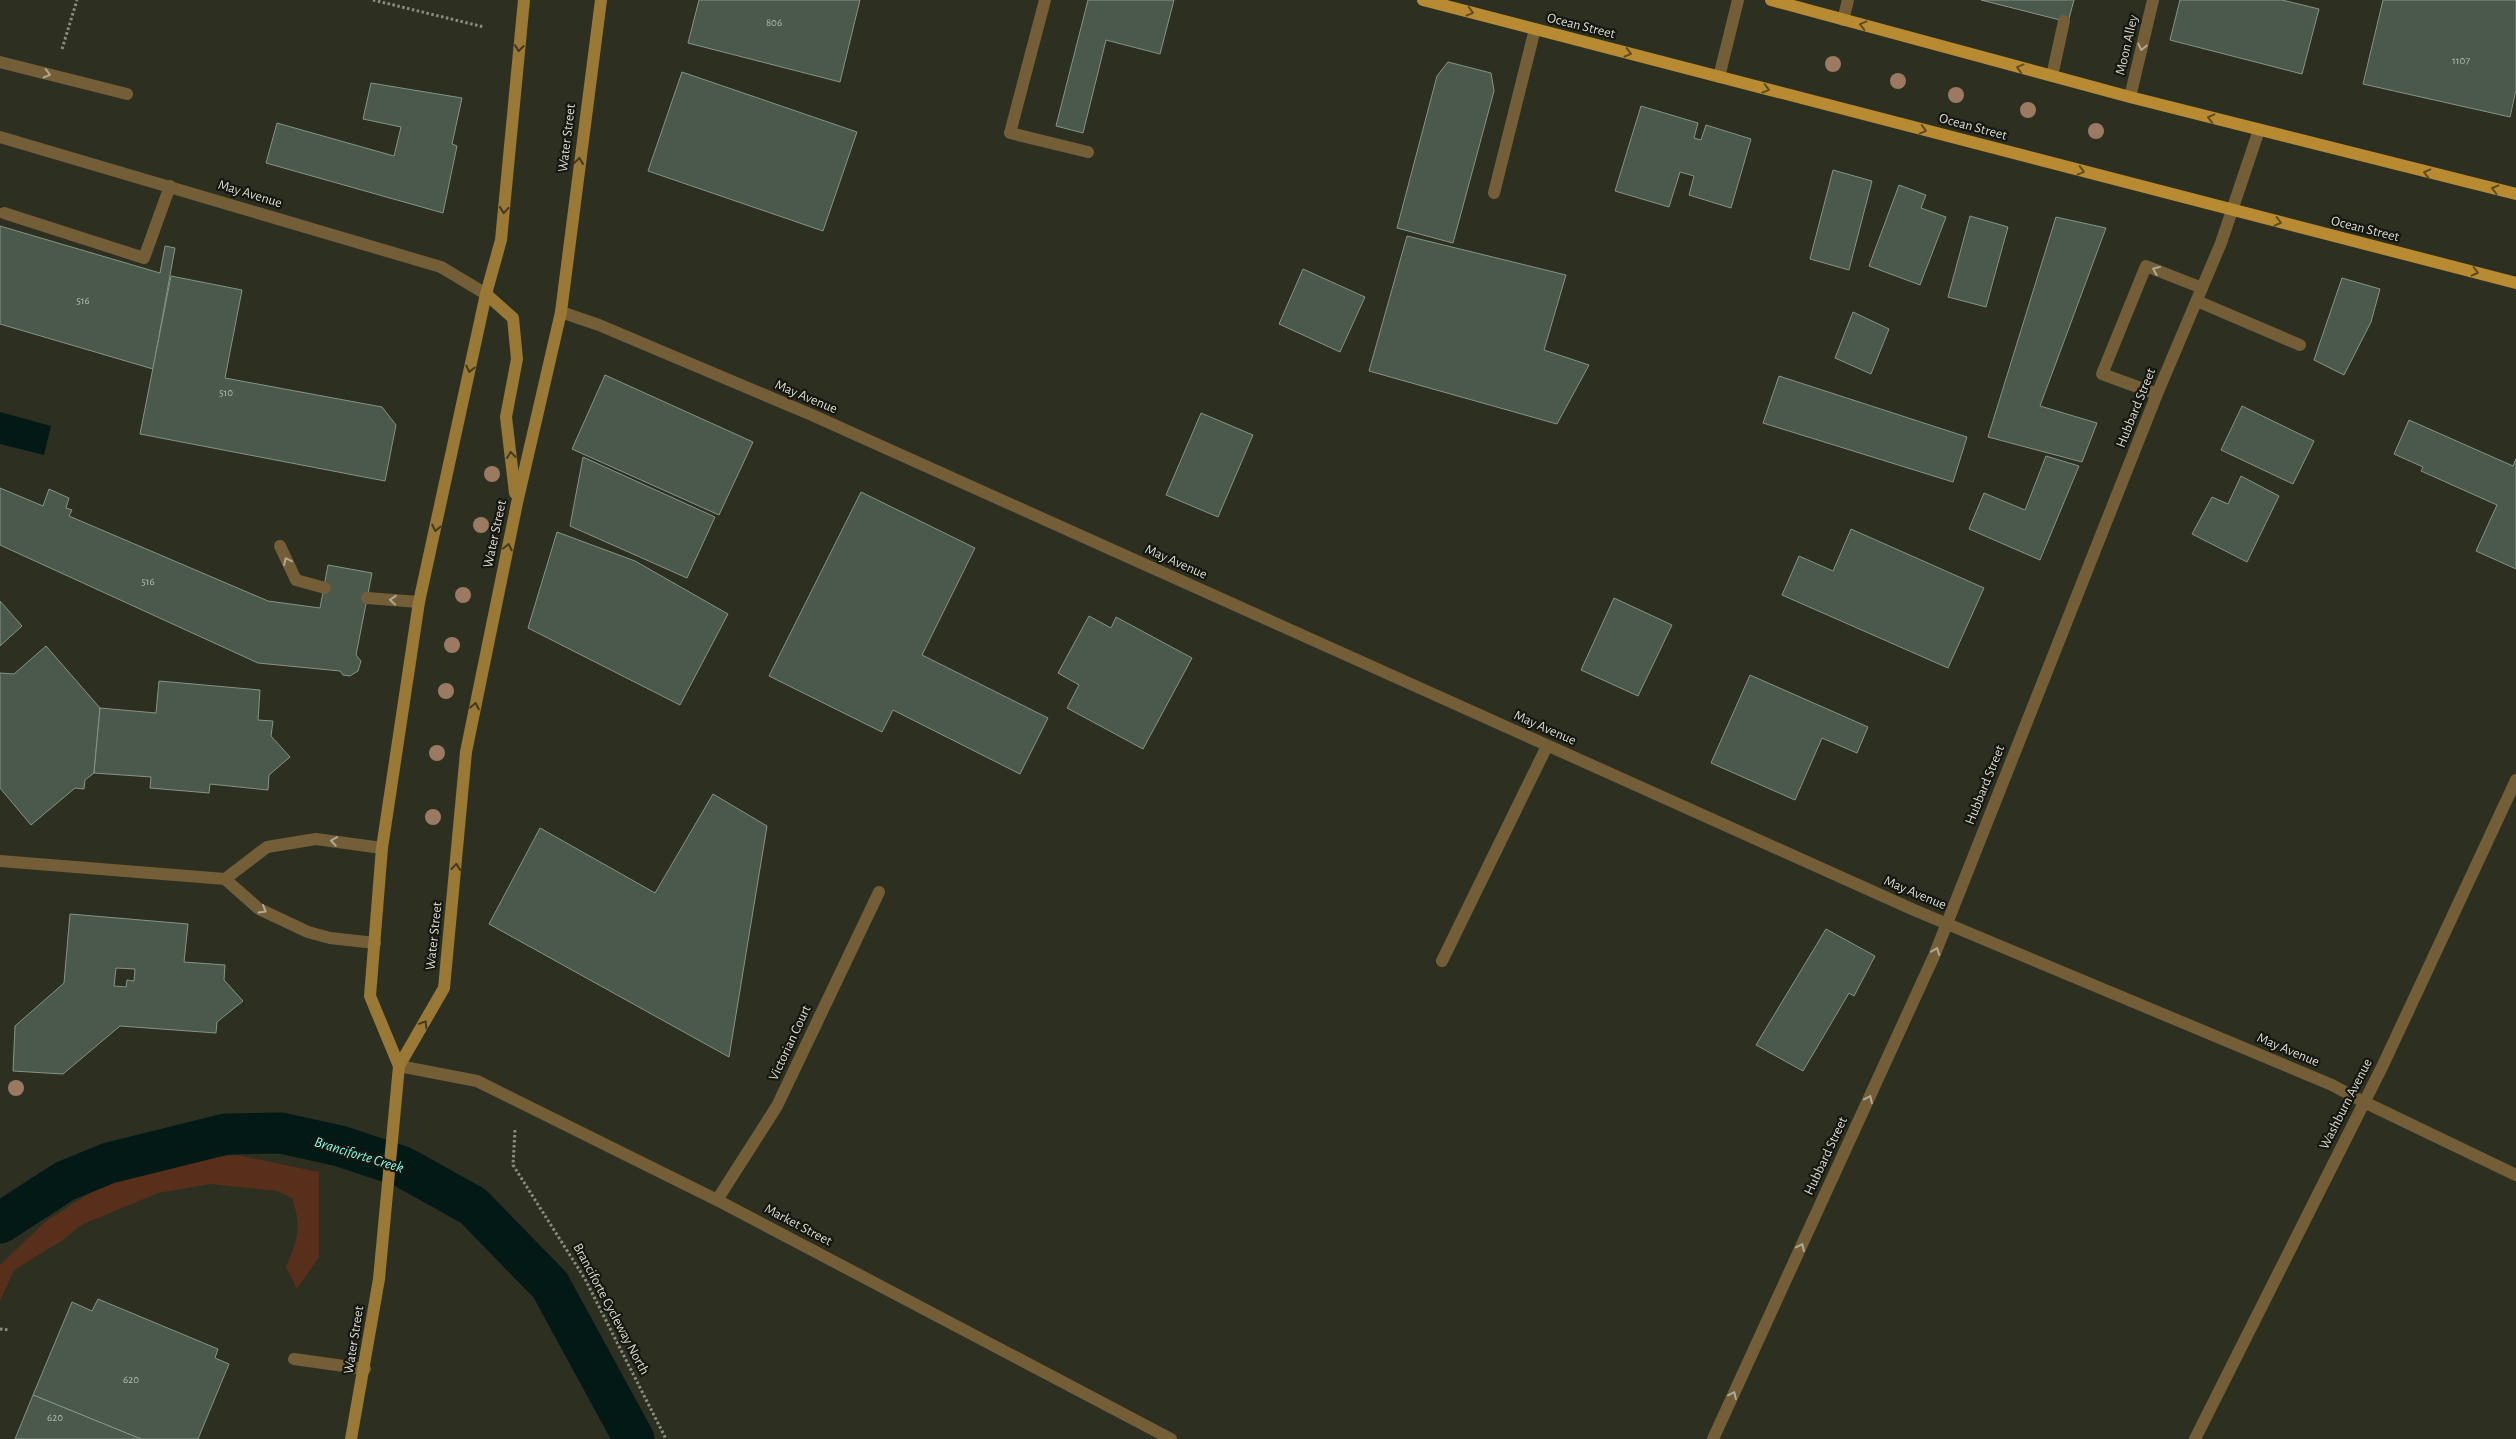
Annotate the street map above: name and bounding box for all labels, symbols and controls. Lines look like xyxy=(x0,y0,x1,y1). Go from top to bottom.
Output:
one-way arrow xyxy=(1466,7,1474,17)
street label: Ocean Street xyxy=(1546,11,1617,41)
street label: Moon Alley xyxy=(2113,14,2141,76)
house number: 806 xyxy=(766,17,782,28)
one-way arrow xyxy=(1860,21,1868,31)
one-way arrow xyxy=(2137,43,2148,52)
one-way arrow xyxy=(514,45,525,53)
one-way arrow xyxy=(1623,47,1632,58)
house number: 1107 xyxy=(2452,55,2470,66)
one-way arrow xyxy=(2017,63,2025,73)
one-way arrow xyxy=(43,68,52,79)
one-way arrow xyxy=(1762,83,1771,94)
street label: Water Street xyxy=(556,103,578,173)
street label: Ocean Street xyxy=(1938,111,2009,143)
one-way arrow xyxy=(2207,113,2216,124)
one-way arrow xyxy=(1919,124,1928,135)
one-way arrow xyxy=(573,157,584,165)
one-way arrow xyxy=(2076,165,2085,176)
one-way arrow xyxy=(2424,168,2432,178)
street label: May Avenue xyxy=(216,178,284,210)
one-way arrow xyxy=(2491,184,2500,195)
one-way arrow xyxy=(498,206,509,214)
street label: Ocean Street xyxy=(2330,214,2401,244)
one-way arrow xyxy=(2274,216,2283,227)
one-way arrow xyxy=(2152,266,2161,276)
one-way arrow xyxy=(2470,266,2479,277)
house number: 516 xyxy=(76,295,90,306)
one-way arrow xyxy=(465,364,476,373)
street label: Hubbard Street xyxy=(2114,366,2158,450)
street label: May Avenue xyxy=(773,378,839,416)
house number: 510 xyxy=(219,387,233,398)
one-way arrow xyxy=(506,451,516,459)
street label: Water Street xyxy=(481,498,509,569)
one-way arrow xyxy=(431,523,441,532)
one-way arrow xyxy=(502,542,512,551)
street label: May Avenue xyxy=(1143,542,1209,582)
one-way arrow xyxy=(282,557,293,566)
house number: 516 xyxy=(141,576,155,587)
one-way arrow xyxy=(389,595,397,606)
one-way arrow xyxy=(469,702,480,710)
street label: May Avenue xyxy=(1512,708,1578,748)
street label: Hubbard Street xyxy=(1963,743,2007,827)
one-way arrow xyxy=(330,837,339,847)
one-way arrow xyxy=(450,863,461,871)
street label: May Avenue xyxy=(1882,874,1948,912)
street label: Water Street xyxy=(423,901,445,971)
one-way arrow xyxy=(257,904,266,914)
one-way arrow xyxy=(1930,948,1940,956)
street label: Victorian Court xyxy=(766,1003,814,1083)
one-way arrow xyxy=(418,1021,428,1030)
street label: May Avenue xyxy=(2255,1031,2321,1069)
street label: Washburn Avenue xyxy=(2317,1056,2375,1152)
one-way arrow xyxy=(1862,1095,1873,1104)
street label: Hubbard Street xyxy=(1802,1114,1850,1197)
water label: Branciforte Creek xyxy=(313,1134,405,1176)
street label: Market Street xyxy=(762,1201,834,1249)
street label: Branciforte Cycleway North xyxy=(570,1241,652,1377)
one-way arrow xyxy=(1794,1243,1805,1252)
street label: Water Street xyxy=(342,1304,366,1375)
house number: 620 xyxy=(123,1374,139,1385)
one-way arrow xyxy=(1727,1391,1737,1400)
house number: 620 xyxy=(47,1412,63,1423)

